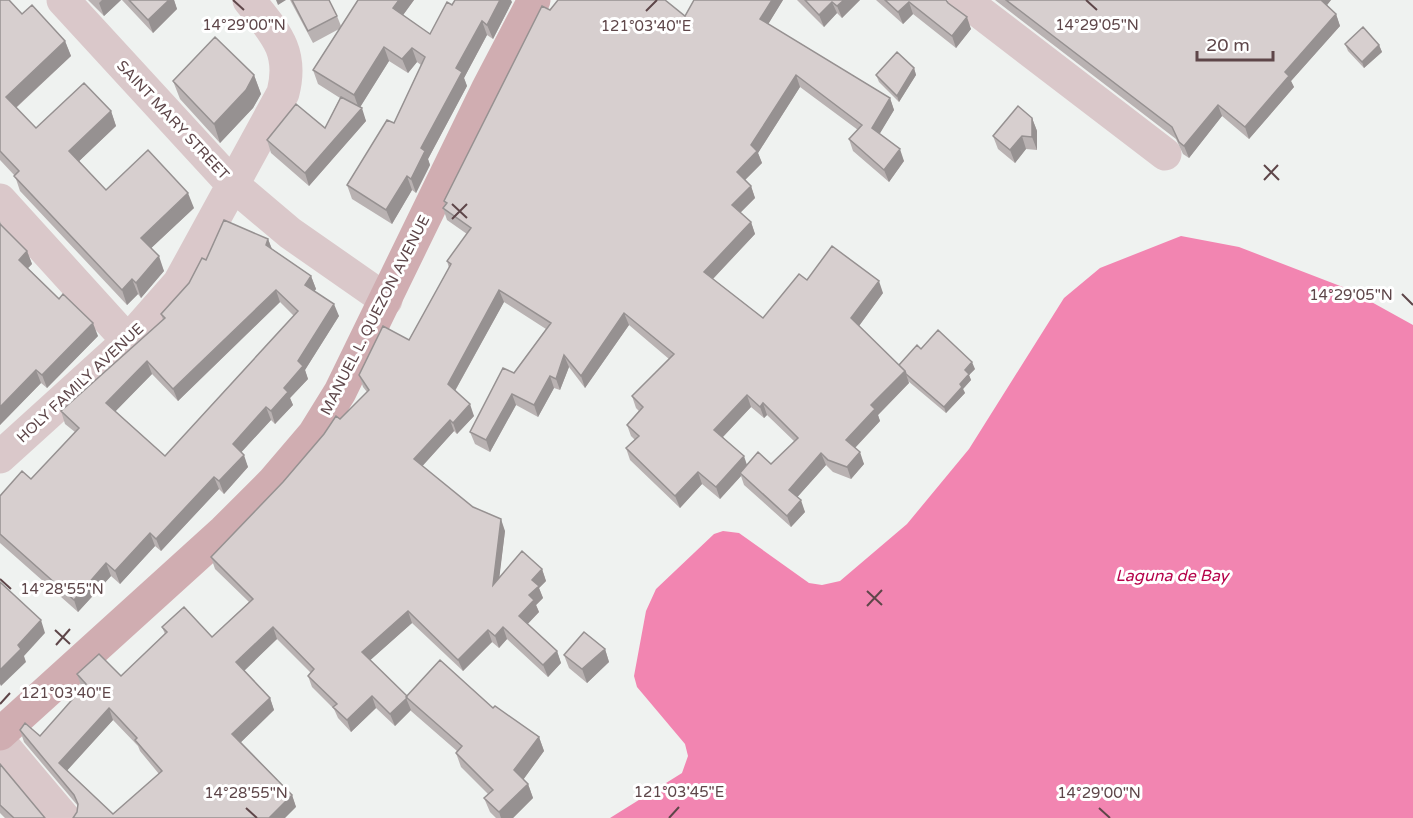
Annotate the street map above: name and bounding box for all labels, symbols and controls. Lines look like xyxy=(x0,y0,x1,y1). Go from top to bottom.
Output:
text: 14°29'00"N xyxy=(202,16,286,34)
text: 14°29'05"N xyxy=(1055,16,1139,34)
text: 121°03'40"E xyxy=(601,17,691,35)
scale bar xyxy=(1197,24,1274,62)
text: 20 m xyxy=(1206,34,1250,56)
street label: SAINT MARY STREET xyxy=(113,57,233,183)
street label: MANUEL L. QUEZON AVENUE xyxy=(317,212,433,418)
text: 14°29'05"N xyxy=(1309,286,1393,304)
street label: HOLY FAMILY AVENUE xyxy=(13,320,147,446)
water label: Laguna de Bay xyxy=(1116,566,1231,586)
text: 14°28'55"N xyxy=(20,580,104,598)
text: 121°03'40"E xyxy=(21,684,111,702)
text: 121°03'45"E xyxy=(634,783,724,801)
text: 14°28'55"N xyxy=(204,784,288,802)
text: 14°29'00"N xyxy=(1057,784,1141,802)

